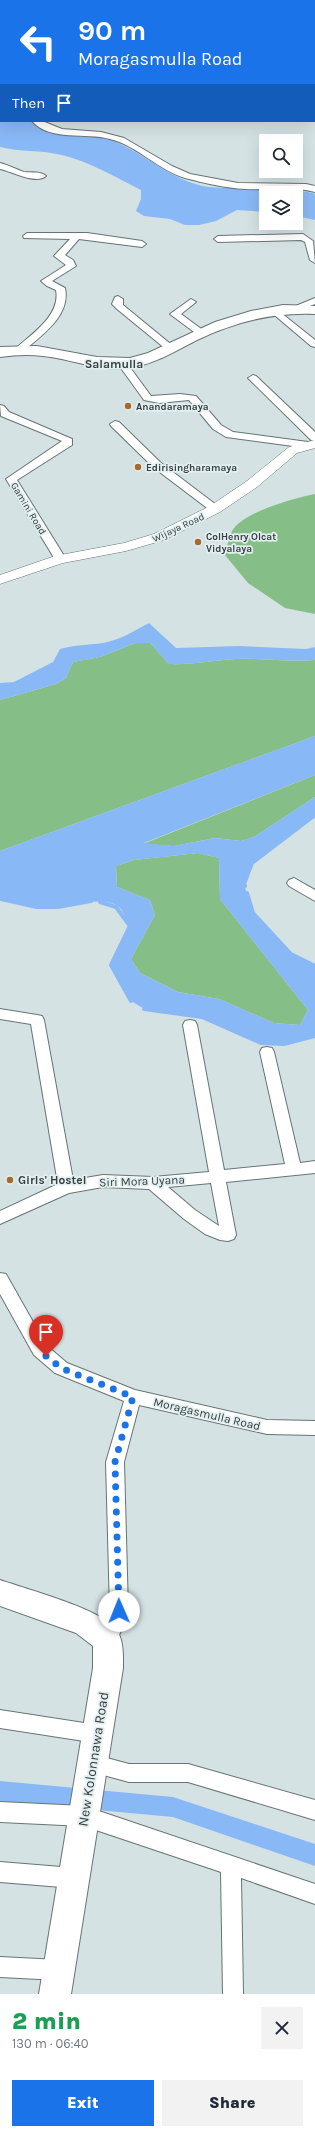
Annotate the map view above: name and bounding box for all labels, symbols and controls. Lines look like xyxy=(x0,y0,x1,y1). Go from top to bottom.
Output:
text: 90 m xyxy=(78,14,146,47)
icon: left xyxy=(12,16,64,68)
text: Moragasmulla Road xyxy=(78,48,242,70)
icon: arrive xyxy=(53,92,75,114)
text: Then xyxy=(12,94,45,112)
map controls xyxy=(259,134,303,230)
button: search xyxy=(259,134,303,178)
button: layers xyxy=(259,186,303,230)
district label: Salamulla xyxy=(85,357,143,371)
marker: Anandaramaya xyxy=(123,401,133,411)
place label: Anandaramaya xyxy=(136,401,209,413)
marker: Edirisingharamaya xyxy=(133,462,143,472)
place label: Edirisingharamaya xyxy=(146,462,237,474)
street label: Gamini Road xyxy=(8,480,48,537)
street label: Wijaya Road xyxy=(150,511,206,545)
place label: ColHenry Olcat Vidyalaya xyxy=(206,531,276,555)
marker: ColHenry Olcat Vidyalaya xyxy=(193,537,203,547)
place label: Girls' Hostel xyxy=(18,1173,86,1187)
street label: Siri Mora Uyana xyxy=(99,1173,185,1189)
marker: Girls' Hostel xyxy=(5,1175,15,1185)
pin xyxy=(29,1315,63,1356)
icon: arrive xyxy=(35,1321,57,1343)
street label: Moragasmulla Road xyxy=(152,1395,262,1433)
position arrow xyxy=(98,1590,140,1632)
street label: New Kolonnawa Road xyxy=(74,1691,113,1828)
text: 2 min xyxy=(12,2007,81,2035)
button: close xyxy=(261,2007,303,2049)
text: 130 m · 06:40 xyxy=(12,2036,89,2051)
button: Exit xyxy=(12,2080,154,2126)
button: Share xyxy=(162,2080,303,2126)

